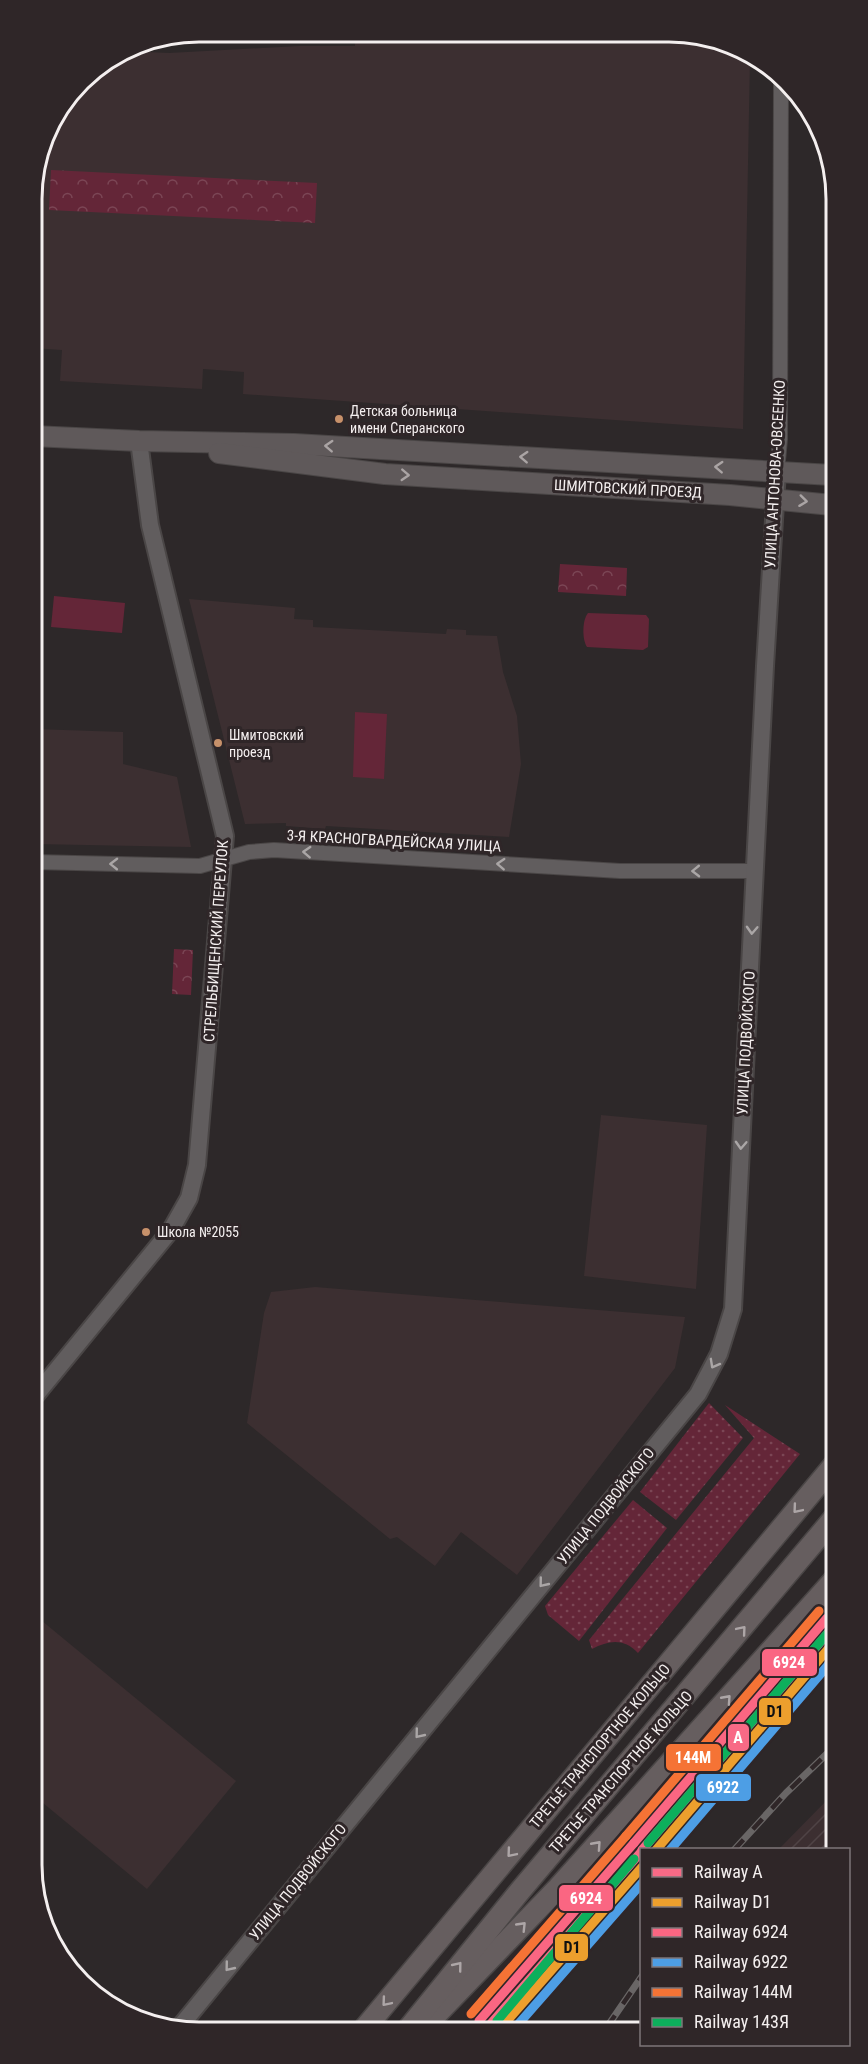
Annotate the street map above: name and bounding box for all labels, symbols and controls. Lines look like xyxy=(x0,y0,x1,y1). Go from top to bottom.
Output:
street label: УЛИЦА АНТОНОВА-ОВСЕЕНКО xyxy=(761,379,789,569)
place label: Детская больница имени Сперанского xyxy=(350,403,465,436)
marker: Детская больница имени Сперанского xyxy=(333,413,345,425)
one-way arrow xyxy=(325,439,334,452)
one-way arrow xyxy=(519,450,528,463)
one-way arrow xyxy=(714,461,723,474)
one-way arrow xyxy=(400,469,409,482)
street label: ШМИТОВСКИЙ ПРОЕЗД xyxy=(554,476,703,502)
one-way arrow xyxy=(799,494,808,507)
place label: Шмитовский проезд xyxy=(229,727,304,760)
marker: Шмитовский проезд xyxy=(212,737,224,749)
street label: 3-Я КРАСНОГВАРДЕЙСКАЯ УЛИЦА xyxy=(286,826,502,856)
street label: СТРЕЛЬБИЩЕНСКИЙ ПЕРЕУЛОК xyxy=(200,839,232,1043)
one-way arrow xyxy=(302,846,311,859)
one-way arrow xyxy=(109,857,118,870)
one-way arrow xyxy=(497,858,506,871)
one-way arrow xyxy=(692,865,701,877)
one-way arrow xyxy=(745,925,758,934)
street label: УЛИЦА ПОДВОЙСКОГО xyxy=(733,971,759,1115)
one-way arrow xyxy=(735,1141,748,1150)
place label: Школа №2055 xyxy=(157,1224,239,1240)
marker: Школа №2055 xyxy=(140,1226,152,1238)
one-way arrow xyxy=(710,1358,721,1368)
street label: УЛИЦА ПОДВОЙСКОГО xyxy=(554,1444,658,1568)
one-way arrow xyxy=(794,1502,805,1513)
one-way arrow xyxy=(539,1577,550,1588)
one-way arrow xyxy=(734,1626,745,1637)
line badge: 6924 xyxy=(761,1648,818,1677)
text: 6924 xyxy=(773,1653,805,1672)
street label: ТРЕТЬЕ ТРАНСПОРТНОЕ КОЛЬЦО xyxy=(526,1660,674,1832)
street label: ТРЕТЬЕ ТРАНСПОРТНОЕ КОЛЬЦО xyxy=(546,1687,696,1857)
one-way arrow xyxy=(720,1696,731,1706)
line badge: D1 xyxy=(758,1697,792,1726)
text: D1 xyxy=(766,1702,784,1721)
line badge: A xyxy=(727,1723,750,1752)
one-way arrow xyxy=(415,1727,426,1738)
text: A xyxy=(733,1728,743,1747)
line badge: 144М xyxy=(665,1743,722,1772)
text: 144М xyxy=(675,1748,711,1767)
line badge: 6922 xyxy=(695,1773,752,1802)
text: 6922 xyxy=(707,1778,739,1797)
street label: УЛИЦА ПОДВОЙСКОГО xyxy=(246,1820,350,1944)
one-way arrow xyxy=(590,1841,601,1852)
one-way arrow xyxy=(508,1846,519,1857)
legend xyxy=(640,1848,850,2046)
text: Railway A xyxy=(694,1861,763,1882)
line badge: 6924 xyxy=(558,1884,614,1912)
text: 6924 xyxy=(570,1889,602,1908)
text: Railway D1 xyxy=(694,1891,771,1912)
text: Railway 6924 xyxy=(694,1921,788,1942)
one-way arrow xyxy=(515,1922,526,1932)
line badge: D1 xyxy=(554,1933,589,1962)
text: D1 xyxy=(563,1938,581,1957)
text: Railway 6922 xyxy=(694,1951,788,1972)
one-way arrow xyxy=(226,1960,237,1971)
one-way arrow xyxy=(451,1962,462,1973)
text: Railway 144М xyxy=(694,1981,793,2002)
one-way arrow xyxy=(383,1995,394,2006)
text: Railway 143Я xyxy=(694,2011,789,2032)

